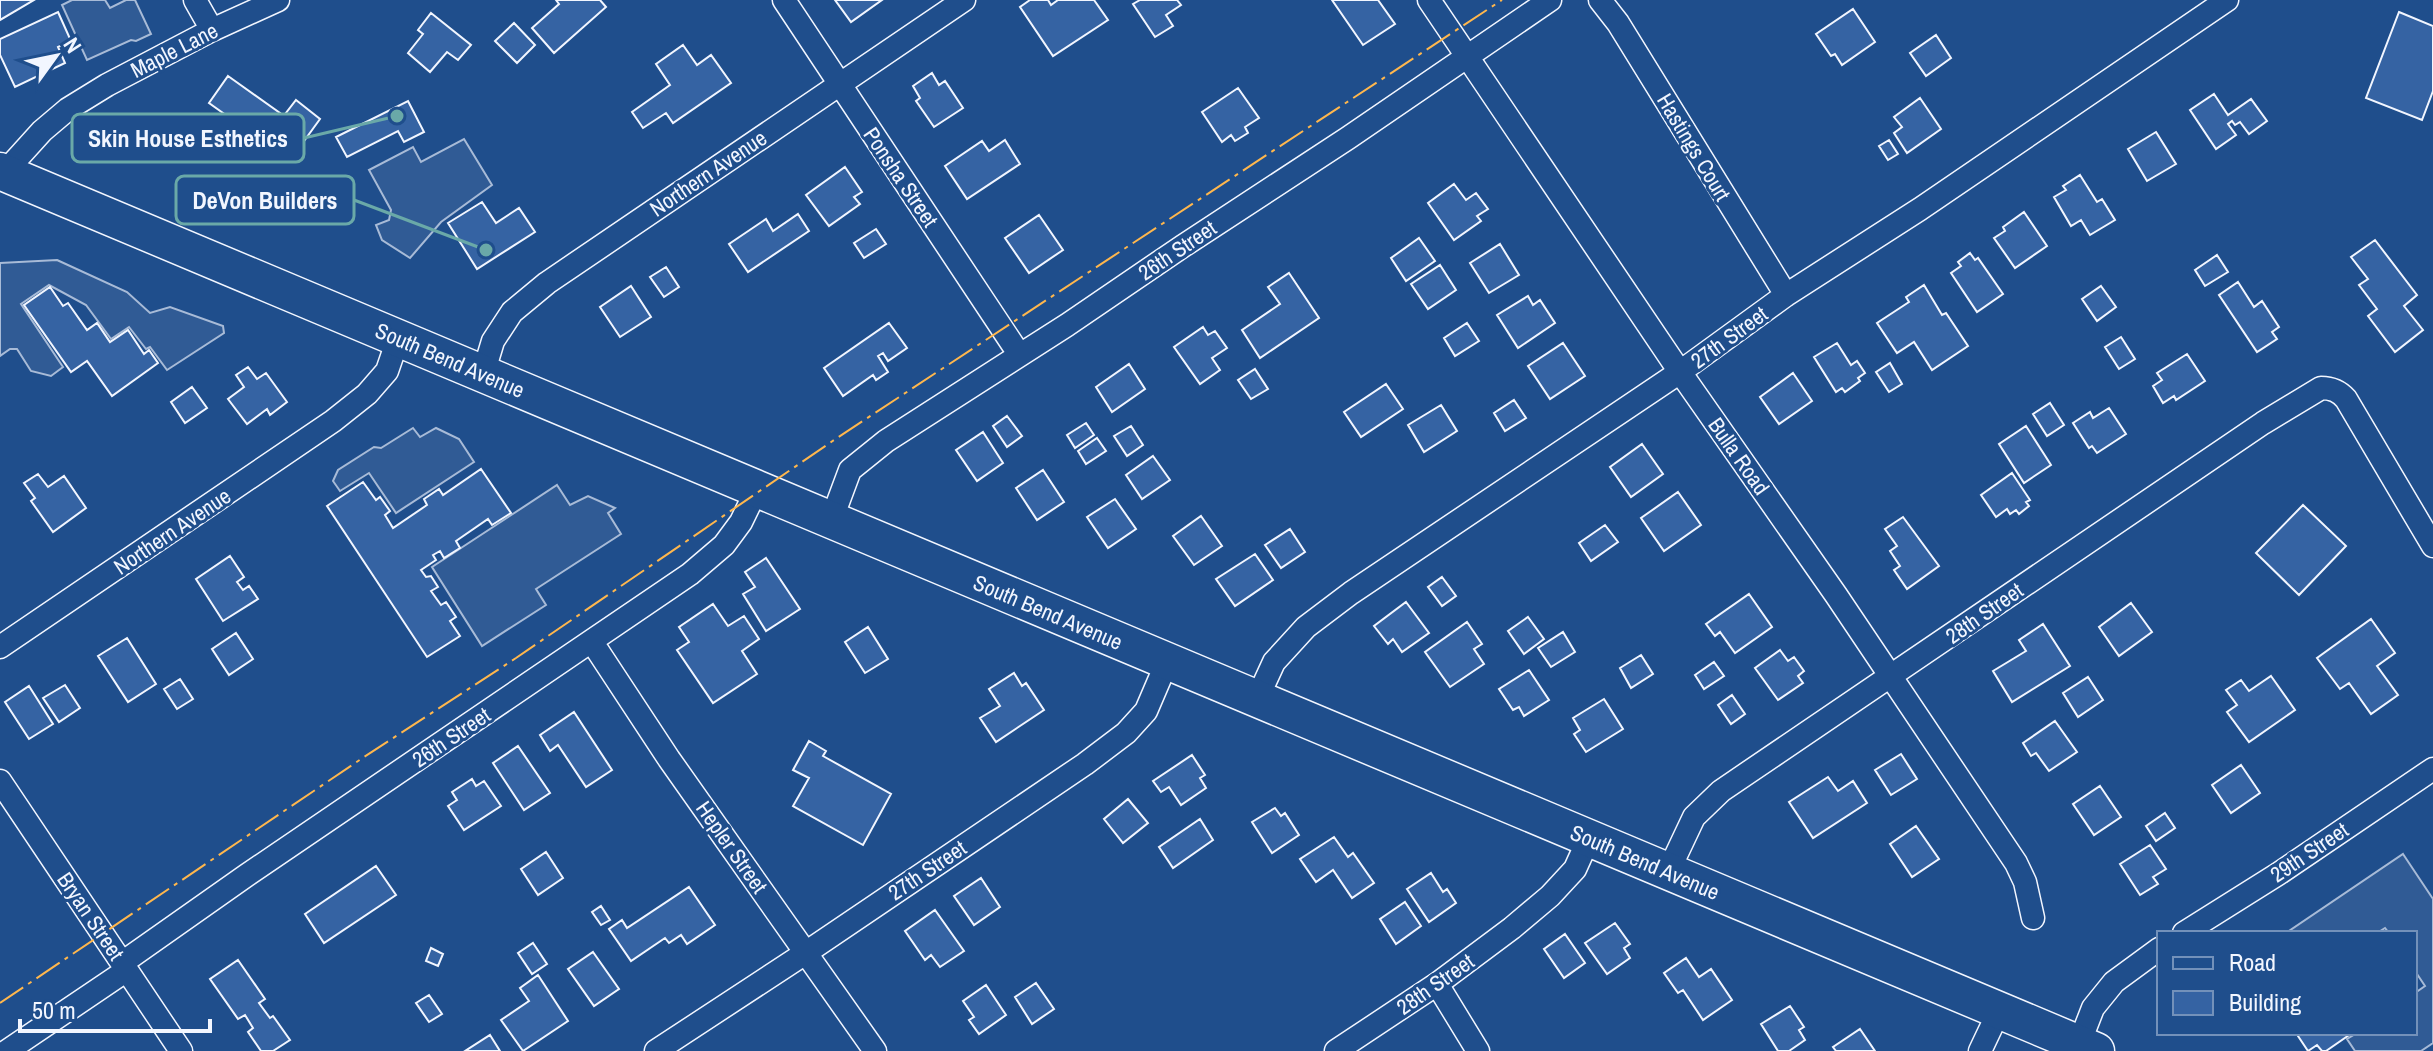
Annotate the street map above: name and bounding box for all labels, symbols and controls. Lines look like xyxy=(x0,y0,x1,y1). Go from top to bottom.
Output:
street label: Maple Lane xyxy=(125,15,223,85)
north arrow xyxy=(16,16,96,96)
text: N xyxy=(57,31,89,59)
street label: Hastings Court xyxy=(1650,88,1738,206)
callout: Skin House Esthetics xyxy=(72,114,304,162)
street label: Ponsha Street xyxy=(857,121,945,233)
text: Skin House Esthetics xyxy=(88,122,288,154)
street label: Northern Avenue xyxy=(644,123,772,223)
callout: DeVon Builders xyxy=(176,176,354,224)
text: DeVon Builders xyxy=(192,184,338,216)
street label: 26th Street xyxy=(1132,213,1222,287)
street label: 27th Street xyxy=(1684,299,1774,375)
street label: South Bend Avenue xyxy=(371,315,529,405)
street label: Bulla Road xyxy=(1701,411,1777,501)
street label: Northern Avenue xyxy=(108,481,236,581)
street label: South Bend Avenue xyxy=(969,567,1127,657)
street label: 28th Street xyxy=(1939,575,2029,651)
street label: 26th Street xyxy=(406,700,496,774)
street label: Hepler Street xyxy=(689,795,775,899)
street label: 29th Street xyxy=(2264,815,2354,889)
street label: South Bend Avenue xyxy=(1566,817,1724,907)
street label: 27th Street xyxy=(882,833,972,907)
street label: Bryan Street xyxy=(51,866,131,966)
legend xyxy=(2157,931,2417,1035)
street label: 28th Street xyxy=(1390,946,1480,1022)
text: Road xyxy=(2229,946,2276,978)
scale bar xyxy=(20,983,210,1033)
text: Building xyxy=(2229,986,2301,1018)
text: 50 m xyxy=(32,994,76,1026)

